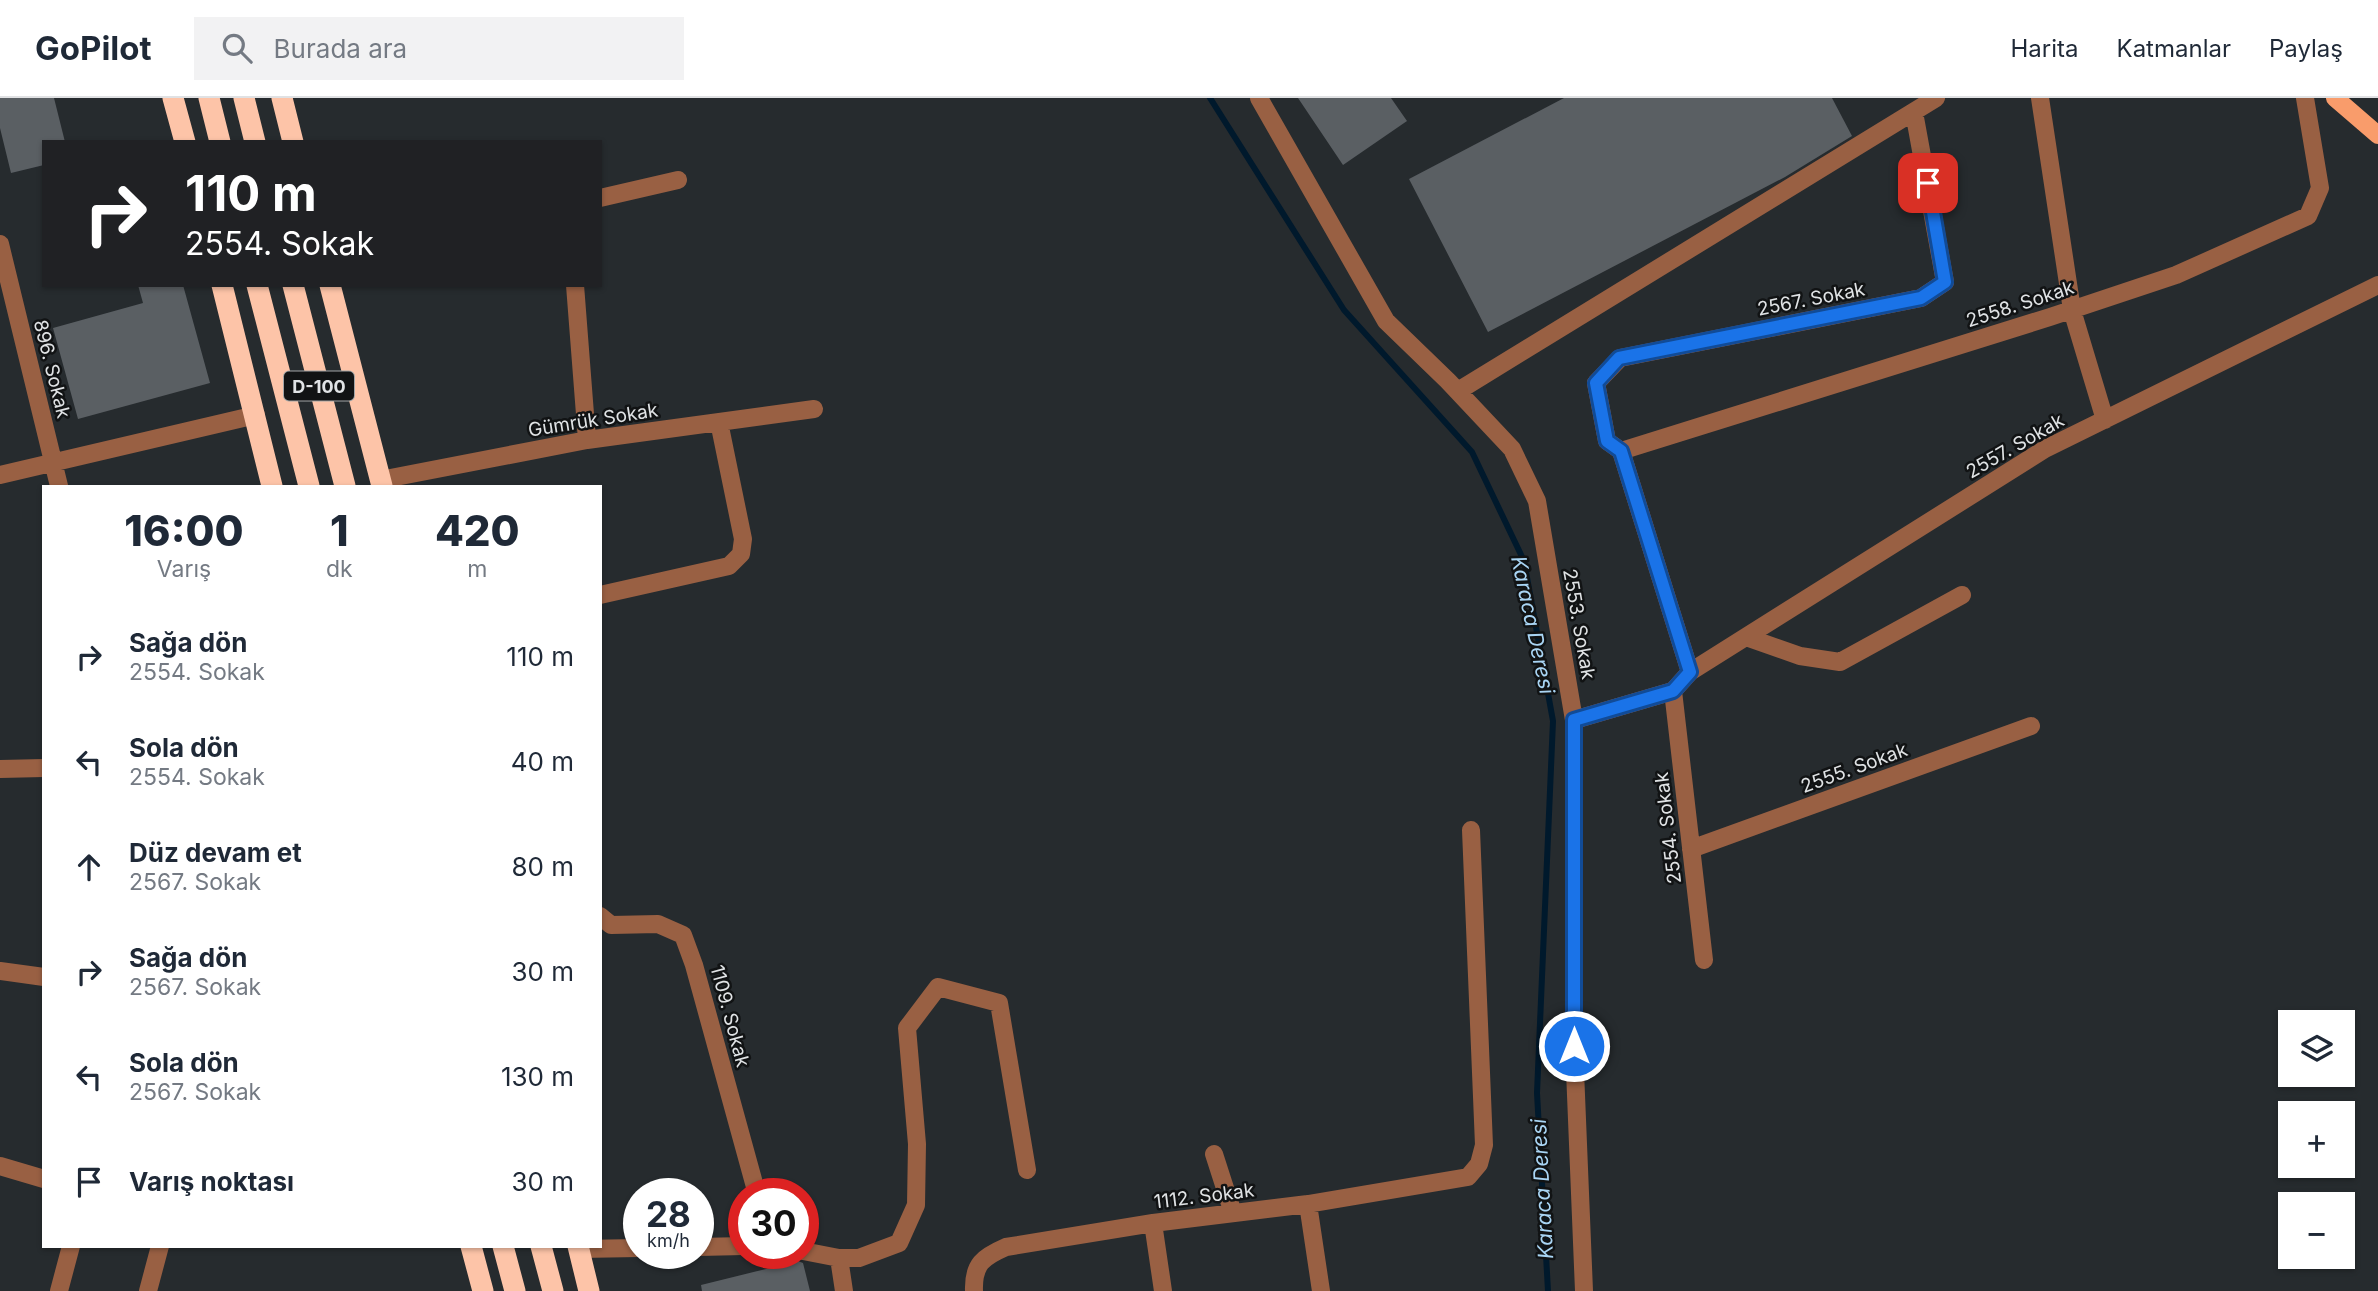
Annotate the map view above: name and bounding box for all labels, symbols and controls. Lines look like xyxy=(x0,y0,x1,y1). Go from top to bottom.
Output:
search box xyxy=(194,17,684,80)
text: GoPilot xyxy=(35,28,152,68)
icon: search xyxy=(218,29,256,67)
text: Burada ara xyxy=(274,33,407,64)
text: Harita xyxy=(2011,34,2079,63)
text: Katmanlar xyxy=(2117,34,2231,63)
text: Paylaş xyxy=(2269,34,2343,63)
pin xyxy=(1898,153,1958,213)
text: 110 m xyxy=(185,164,317,223)
icon: arrive xyxy=(1909,164,1947,202)
icon: right xyxy=(70,168,161,259)
text: 2554. Sokak xyxy=(185,224,374,263)
street label: 2558. Sokak xyxy=(1963,276,2077,332)
street label: 2567. Sokak xyxy=(1755,277,1867,321)
street label: 896. Sokak xyxy=(29,317,75,421)
road number: D-100 xyxy=(284,372,354,400)
street label: Gümrük Sokak xyxy=(526,398,660,442)
street label: 2557. Sokak xyxy=(1962,409,2068,483)
text: 16:00 xyxy=(124,505,244,556)
text: 1 xyxy=(330,505,349,556)
text: 420 xyxy=(435,505,520,556)
water label: Karaca Deresi xyxy=(1506,554,1560,697)
text: Varış xyxy=(157,555,211,583)
text: dk xyxy=(326,555,353,583)
text: m xyxy=(467,555,487,583)
street label: 2553. Sokak xyxy=(1558,567,1600,682)
text: Sağa dön xyxy=(129,627,247,658)
icon: right xyxy=(70,638,108,676)
text: 110 m xyxy=(506,641,574,672)
text: 2554. Sokak xyxy=(129,658,265,686)
text: Sola dön xyxy=(129,732,239,763)
street label: 2555. Sokak xyxy=(1798,738,1911,798)
icon: left xyxy=(70,743,108,781)
text: 40 m xyxy=(511,746,574,777)
text: 2554. Sokak xyxy=(129,763,265,791)
street label: 2554. Sokak xyxy=(1650,770,1686,885)
text: Düz devam et xyxy=(129,837,302,868)
icon: ahead xyxy=(70,848,108,886)
text: 80 m xyxy=(511,851,574,882)
text: 2567. Sokak xyxy=(129,868,261,896)
text: Sağa dön xyxy=(129,942,247,973)
icon: right xyxy=(70,953,108,991)
text: 30 m xyxy=(511,956,574,987)
street label: 1109. Sokak xyxy=(705,962,755,1070)
text: 2567. Sokak xyxy=(129,973,261,1001)
position arrow xyxy=(1537,1009,1611,1083)
map controls xyxy=(2278,1010,2355,1269)
button: layers xyxy=(2278,1010,2355,1087)
text: Sola dön xyxy=(129,1047,239,1078)
icon: left xyxy=(70,1058,108,1096)
text: 130 m xyxy=(501,1061,574,1092)
text: 2567. Sokak xyxy=(129,1078,261,1106)
button: + xyxy=(2278,1101,2355,1178)
water label: Karaca Deresi xyxy=(1526,1117,1558,1260)
icon: arrive xyxy=(70,1163,108,1201)
text: Varış noktası xyxy=(129,1166,294,1197)
text: 30 m xyxy=(511,1166,574,1197)
speed limit sign: 30 xyxy=(728,1178,819,1269)
street label: 1112. Sokak xyxy=(1153,1178,1256,1214)
button: − xyxy=(2278,1192,2355,1269)
text: 28 xyxy=(646,1193,691,1235)
text: km/h xyxy=(647,1230,690,1251)

